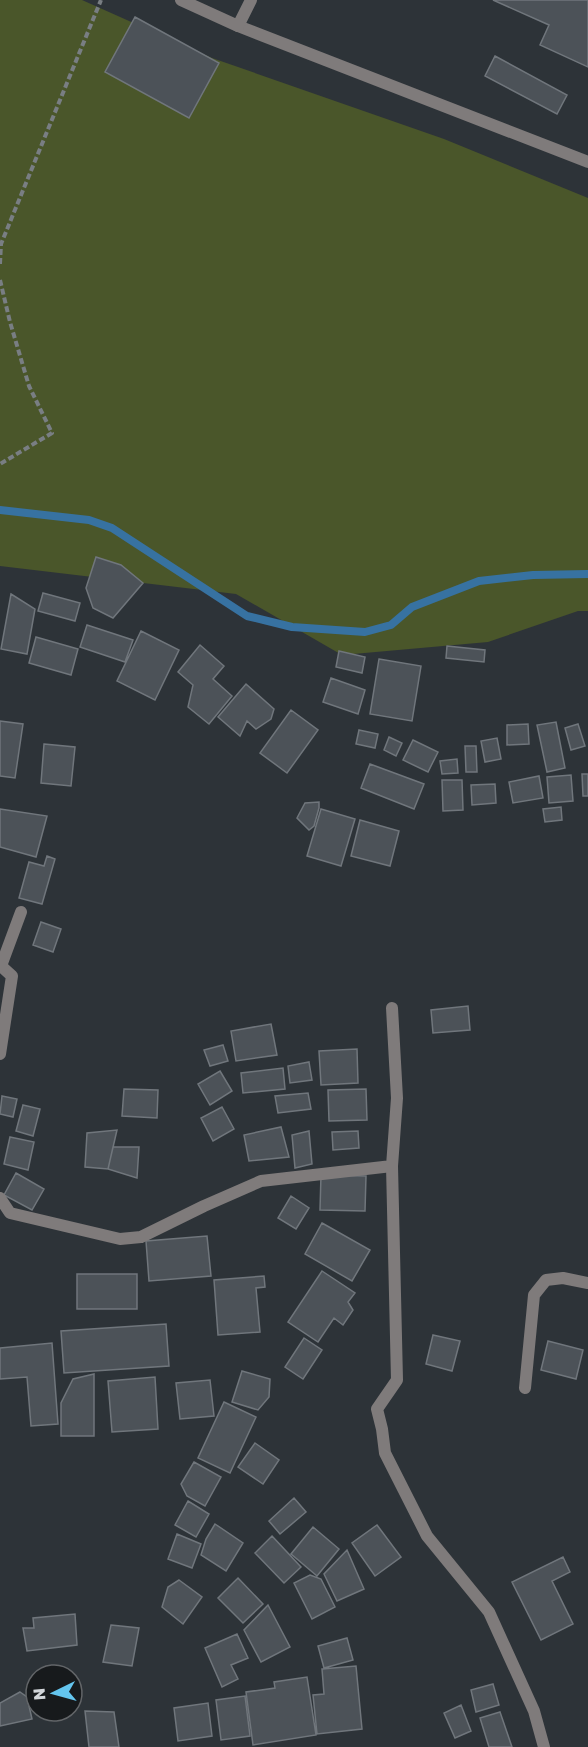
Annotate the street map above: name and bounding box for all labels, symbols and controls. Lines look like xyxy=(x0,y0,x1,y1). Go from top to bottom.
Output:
north arrow xyxy=(24,1663,84,1723)
text: N xyxy=(29,1687,50,1701)

